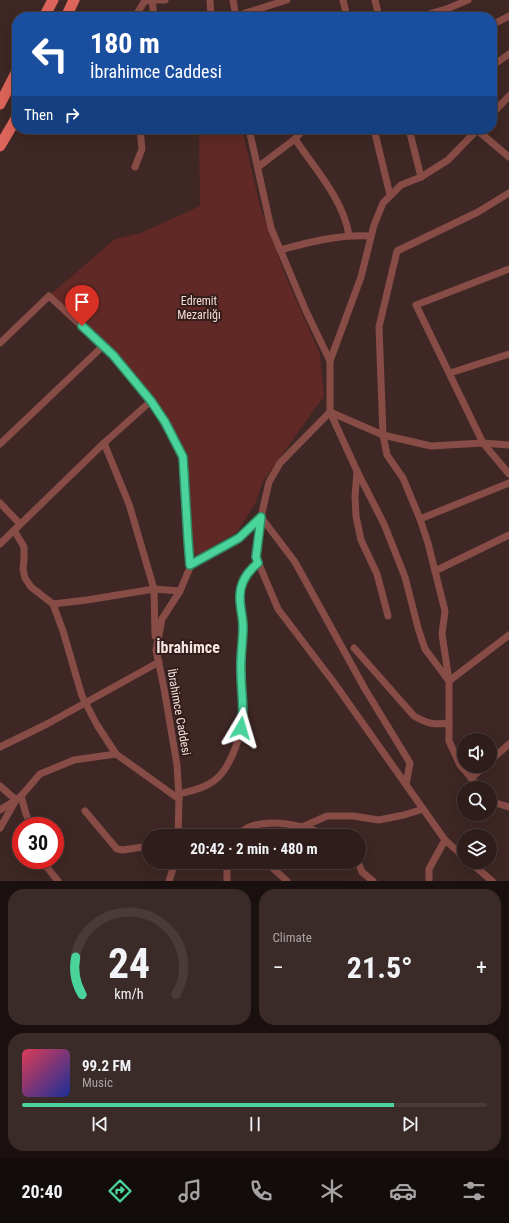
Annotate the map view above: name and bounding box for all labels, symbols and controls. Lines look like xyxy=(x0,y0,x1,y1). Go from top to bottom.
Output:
text: 180 m xyxy=(90,27,160,60)
icon: left xyxy=(24,28,76,80)
text: İbrahimce Caddesi xyxy=(90,61,222,82)
icon: right xyxy=(61,104,83,126)
text: Then xyxy=(24,106,53,124)
pin xyxy=(65,285,99,326)
icon: arrive xyxy=(71,291,93,313)
park label: Edremit Mezarlığı xyxy=(177,294,221,322)
district label: İbrahimce xyxy=(156,638,220,657)
street label: İbrahimce Caddesi xyxy=(164,667,195,757)
position arrow xyxy=(220,707,262,749)
map controls xyxy=(457,733,497,869)
button: sound xyxy=(457,733,497,773)
button: search xyxy=(457,781,497,821)
speed limit sign: 30 xyxy=(12,817,64,869)
button: layers xyxy=(457,829,497,869)
text: 20:42 · 2 min · 480 m xyxy=(190,840,318,858)
text: Climate xyxy=(273,930,312,945)
text: 24 xyxy=(108,939,150,988)
text: 21.5° xyxy=(347,950,413,985)
text: − xyxy=(273,955,284,980)
text: + xyxy=(476,955,487,980)
text: km/h xyxy=(115,986,144,1002)
text: 99.2 FM xyxy=(82,1057,131,1075)
text: Music xyxy=(82,1075,113,1090)
icon: previous xyxy=(89,1113,111,1135)
icon: pause xyxy=(244,1113,266,1135)
icon: next xyxy=(399,1113,421,1135)
icon: directions xyxy=(106,1177,134,1205)
icon: music xyxy=(176,1177,204,1205)
icon: phone xyxy=(247,1177,275,1205)
icon: climate xyxy=(318,1177,346,1205)
icon: car xyxy=(389,1177,417,1205)
icon: filters xyxy=(460,1177,488,1205)
text: 20:40 xyxy=(21,1181,63,1202)

